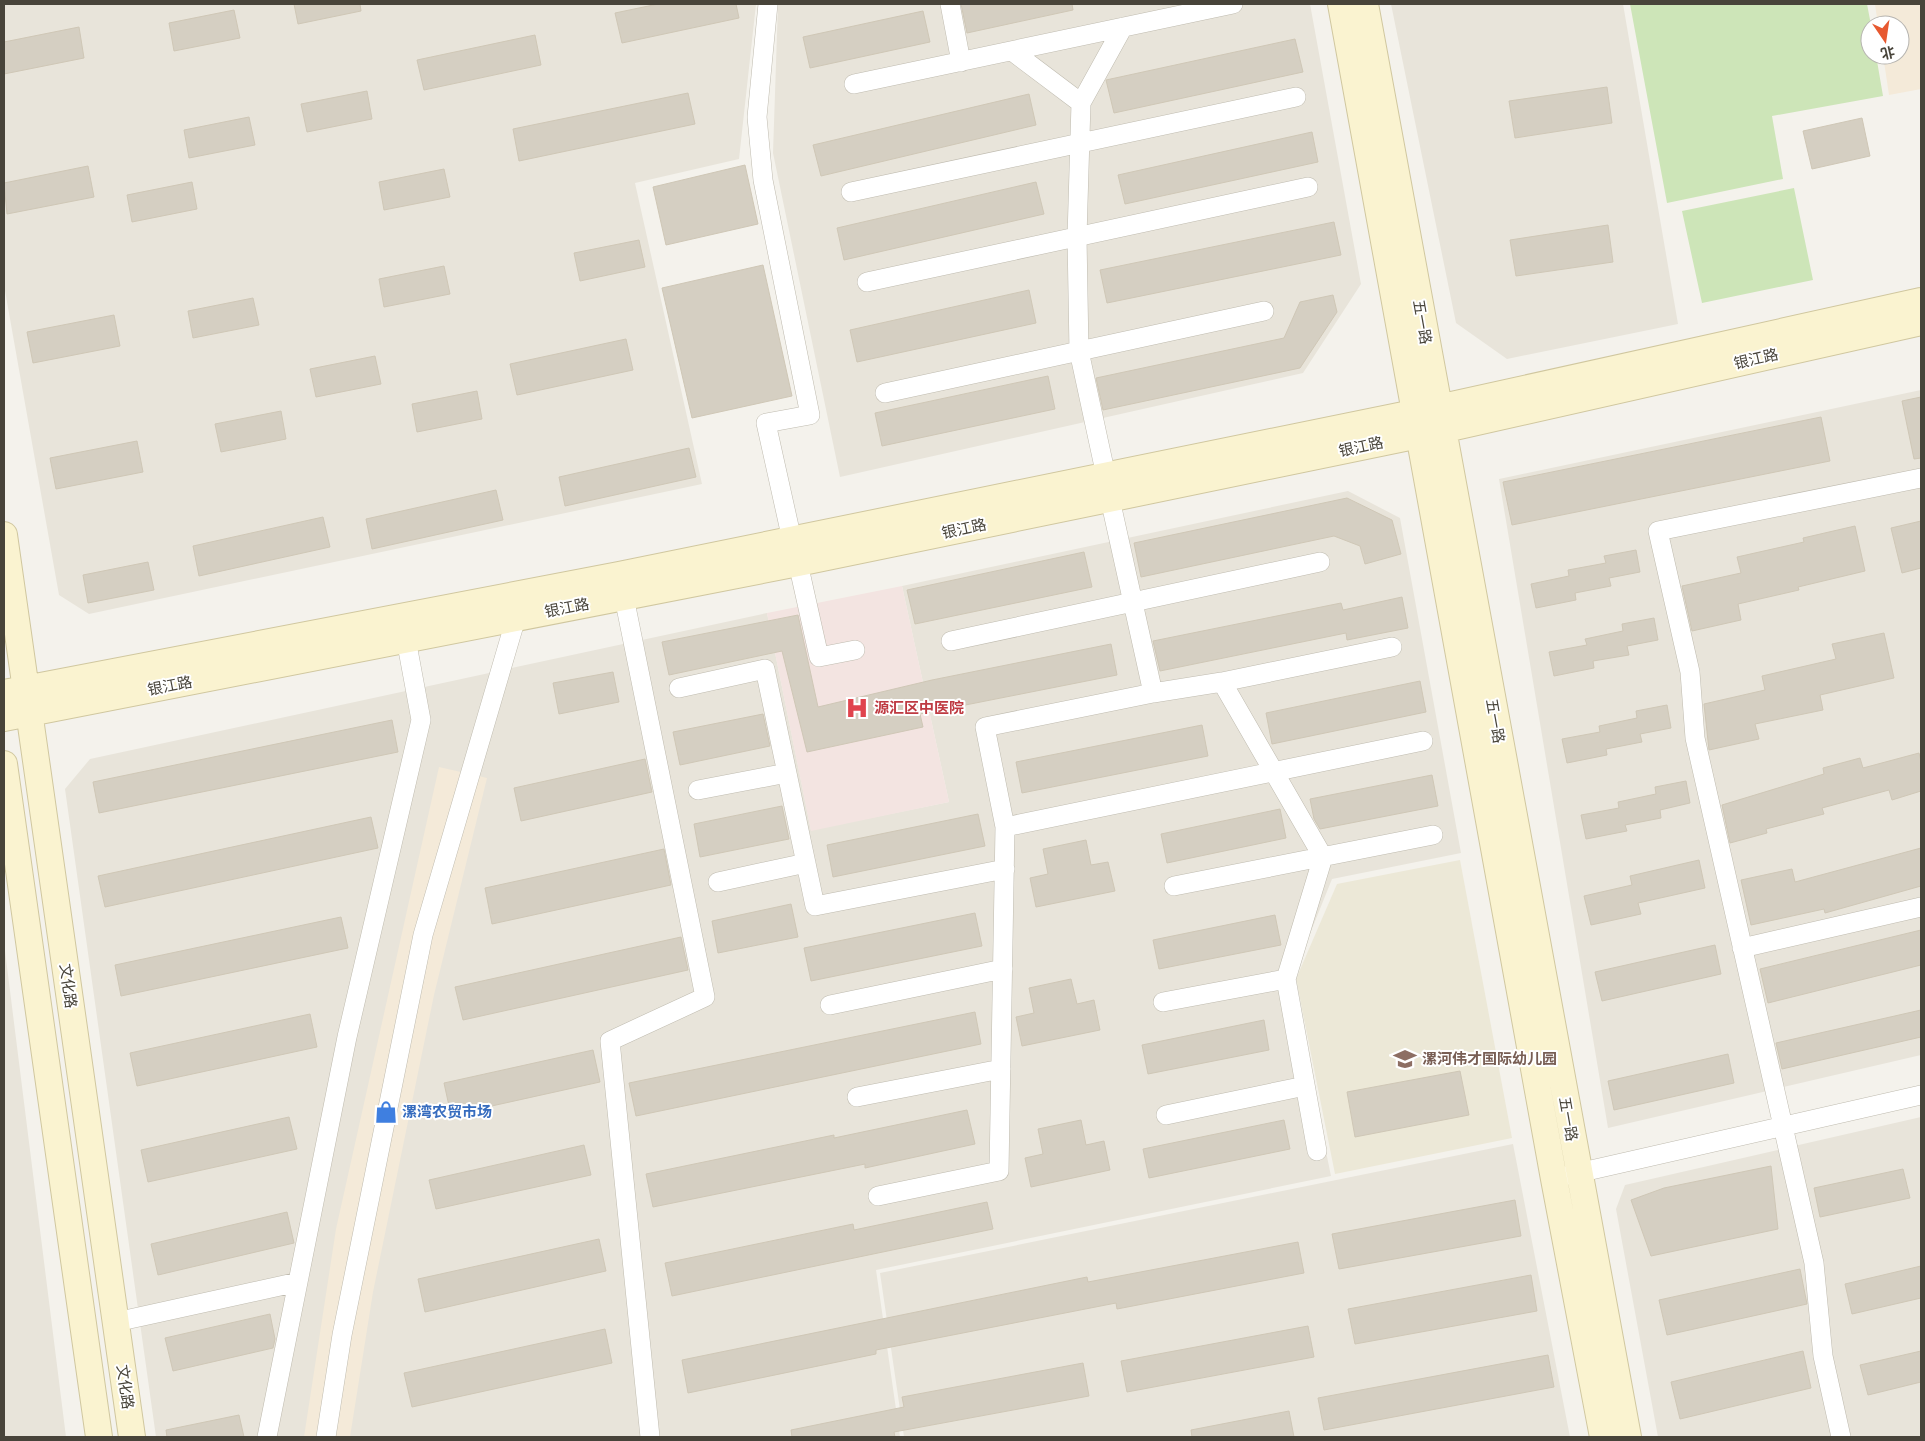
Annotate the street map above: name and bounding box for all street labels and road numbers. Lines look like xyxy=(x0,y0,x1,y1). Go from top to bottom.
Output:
street label: 五一路 xyxy=(1409,298,1435,346)
street label: 银江路 xyxy=(1732,345,1780,373)
street label: 银江路 xyxy=(1337,434,1385,460)
street label: 银江路 xyxy=(940,516,988,542)
street label: 银江路 xyxy=(543,595,591,621)
street label: 银江路 xyxy=(146,673,194,699)
street label: 五一路 xyxy=(1482,697,1508,745)
street label: 文化路 xyxy=(56,962,80,1010)
street label: 五一路 xyxy=(1555,1095,1581,1143)
street label: 文化路 xyxy=(113,1363,137,1411)

